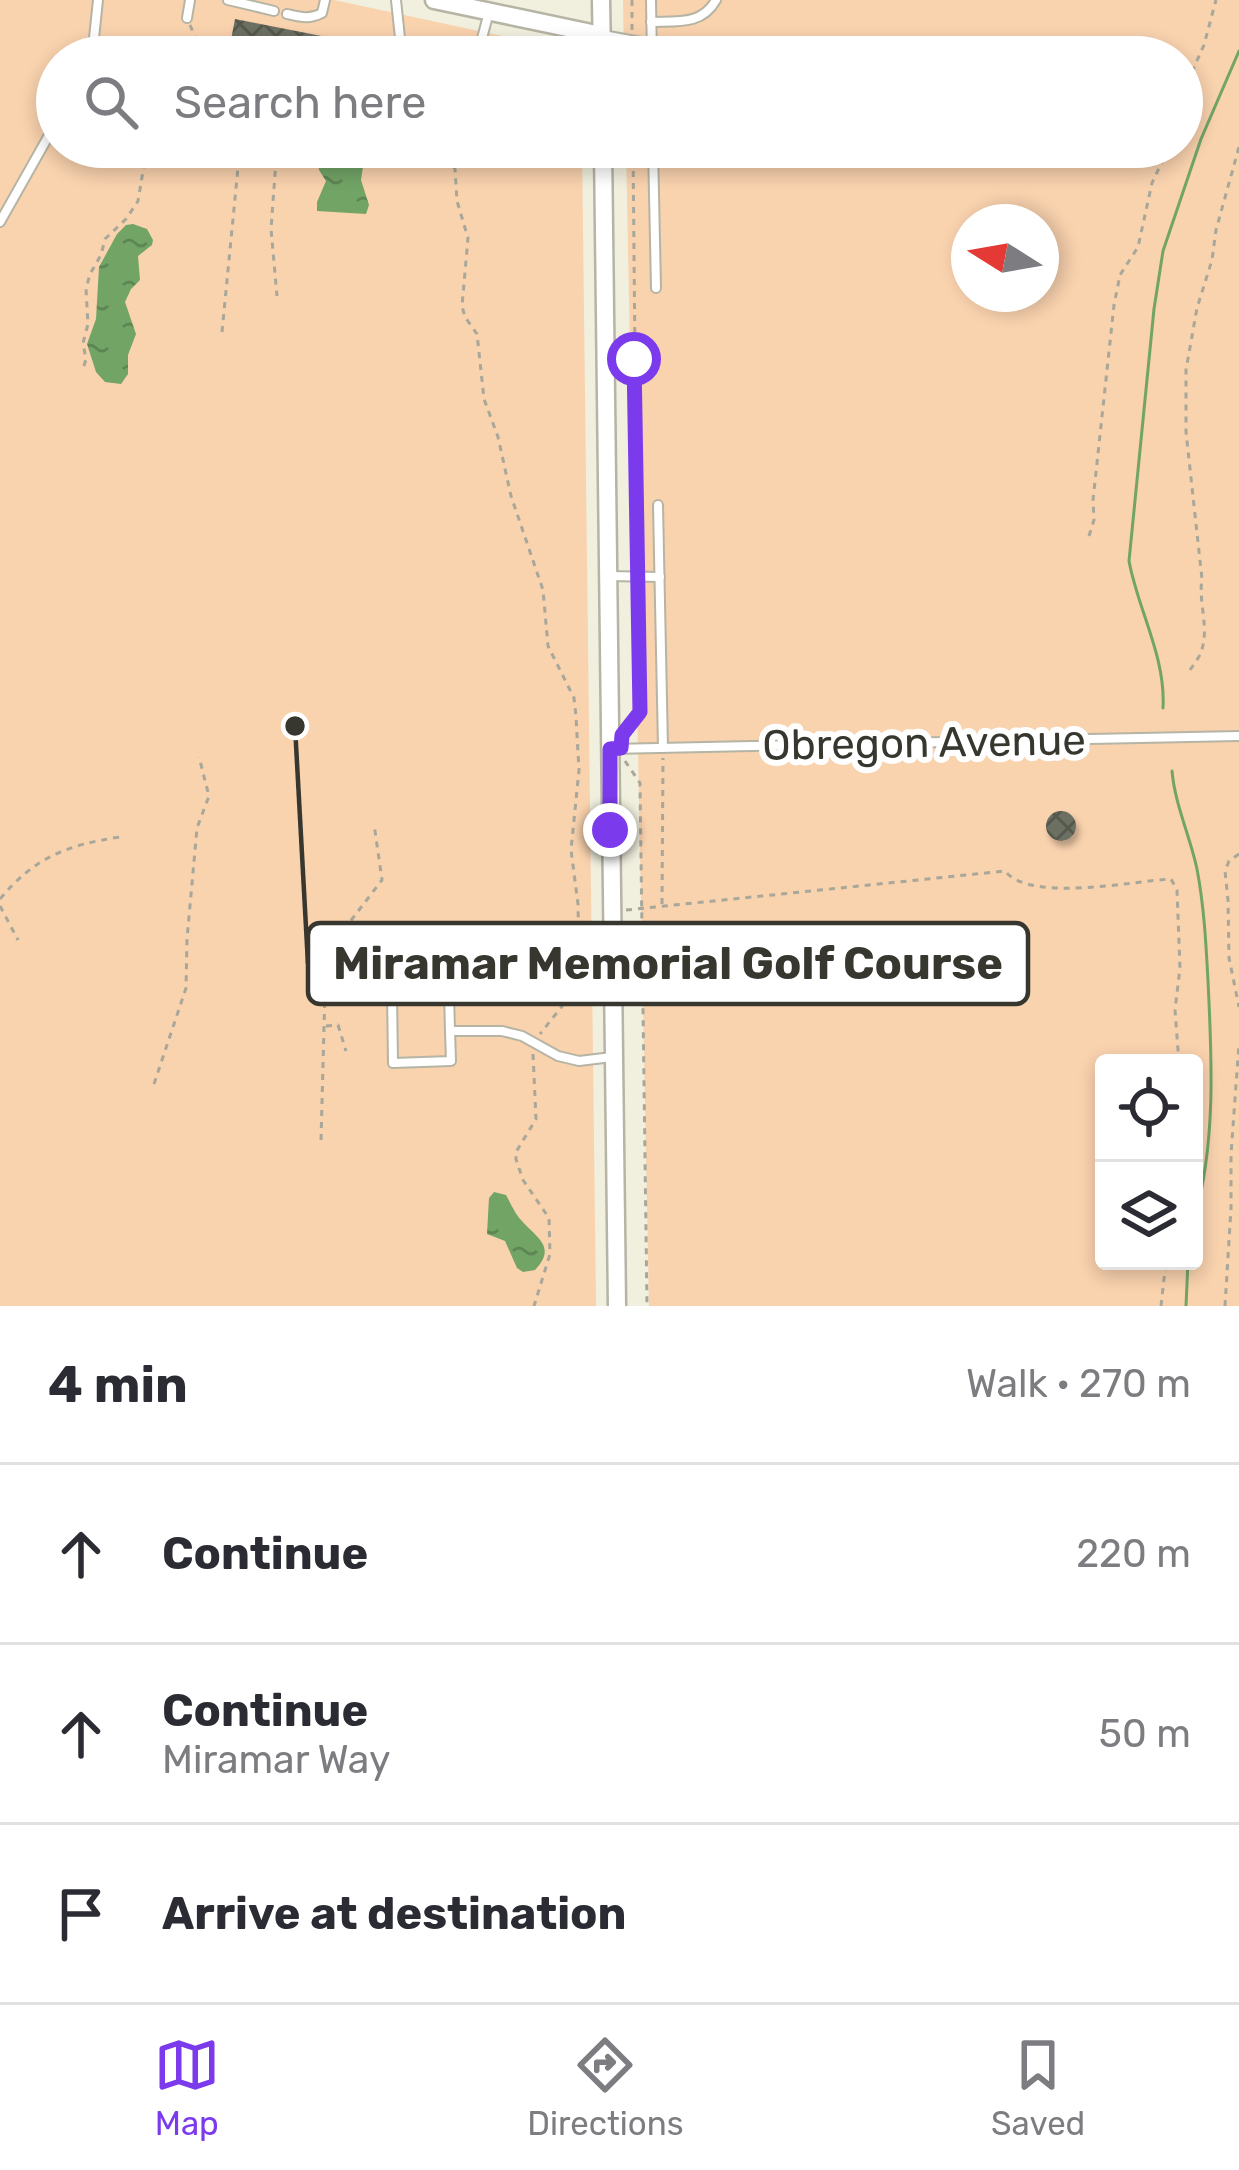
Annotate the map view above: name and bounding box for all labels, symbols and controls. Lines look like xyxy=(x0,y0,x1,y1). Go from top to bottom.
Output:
search box xyxy=(36,36,1203,168)
icon: search xyxy=(78,69,144,135)
text: Search here xyxy=(174,76,426,129)
north arrow xyxy=(951,204,1059,312)
route start xyxy=(607,332,661,386)
street label: Obregon Avenue xyxy=(762,715,1086,771)
route end xyxy=(583,803,637,857)
callout: Miramar Memorial Golf Course xyxy=(308,923,1028,1004)
text: Miramar Memorial Golf Course xyxy=(333,937,1003,990)
map controls xyxy=(1095,1054,1203,1270)
button: locate xyxy=(1095,1054,1203,1162)
button: layers xyxy=(1095,1162,1203,1270)
text: 4 min xyxy=(48,1354,188,1415)
text: Walk · 270 m xyxy=(966,1361,1191,1407)
icon: ahead xyxy=(48,1521,114,1587)
text: Continue xyxy=(162,1527,368,1580)
text: 220 m xyxy=(1076,1531,1191,1577)
text: Continue xyxy=(162,1684,368,1737)
icon: ahead xyxy=(48,1701,114,1767)
text: 50 m xyxy=(1099,1711,1191,1757)
text: Miramar Way xyxy=(162,1737,390,1783)
icon: arrive xyxy=(48,1881,114,1947)
text: Arrive at destination xyxy=(162,1887,627,1940)
tab: Map xyxy=(154,2032,220,2143)
tab: Directions xyxy=(527,2032,684,2143)
tab: Saved xyxy=(991,2032,1085,2143)

